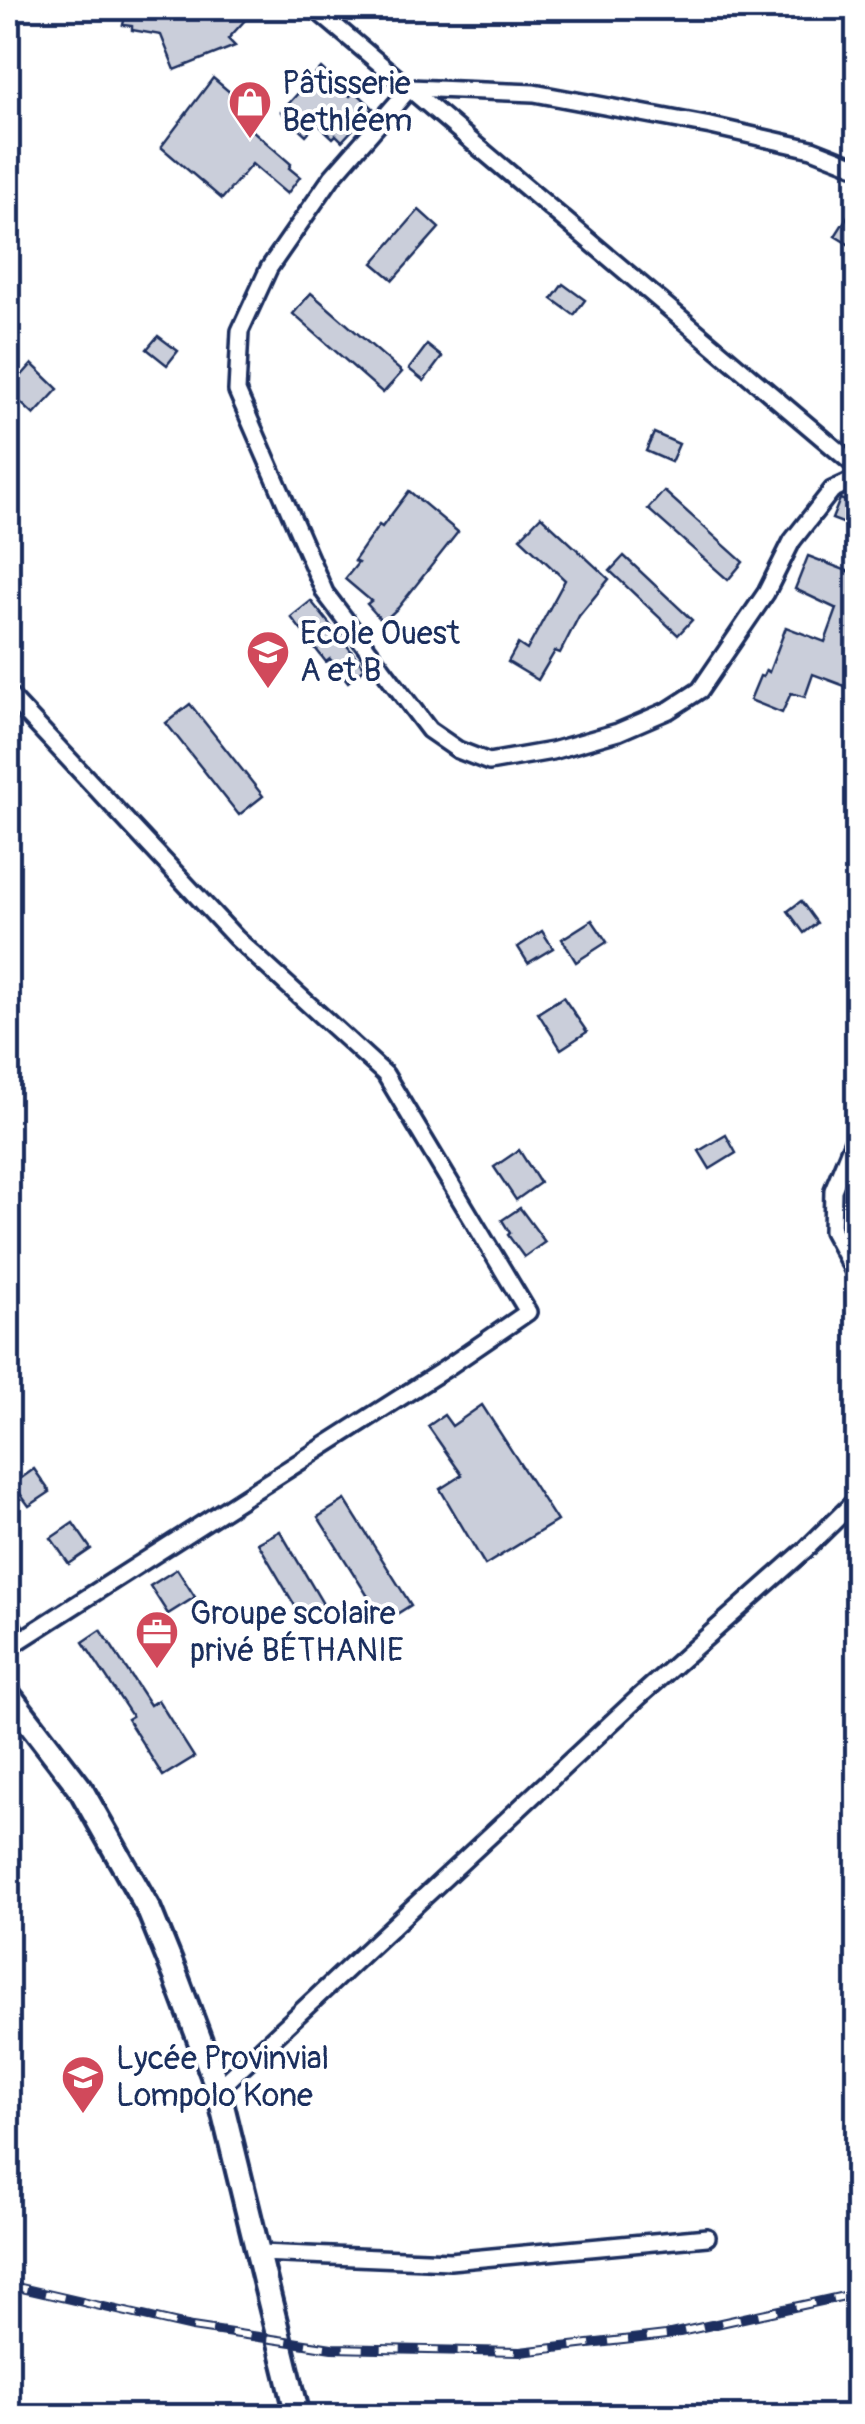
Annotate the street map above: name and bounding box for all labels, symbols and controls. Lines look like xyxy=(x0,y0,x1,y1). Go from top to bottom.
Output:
place label: Pâtisserie Bethléem xyxy=(282,64,412,141)
shop icon: Pâtisserie Bethléem xyxy=(227,79,273,140)
place label: Ecole Ouest A et B xyxy=(300,614,460,691)
school or university icon: Ecole Ouest A et B xyxy=(245,629,291,690)
place label: Groupe scolaire privé BÉTHANIE xyxy=(190,1594,404,1671)
office icon: Groupe scolaire privé BÉTHANIE xyxy=(134,1609,180,1670)
place label: Lycée Provinvial Lompolo Kone xyxy=(116,2039,329,2116)
school or university icon: Lycée Provinvial Lompolo Kone xyxy=(60,2054,106,2115)

